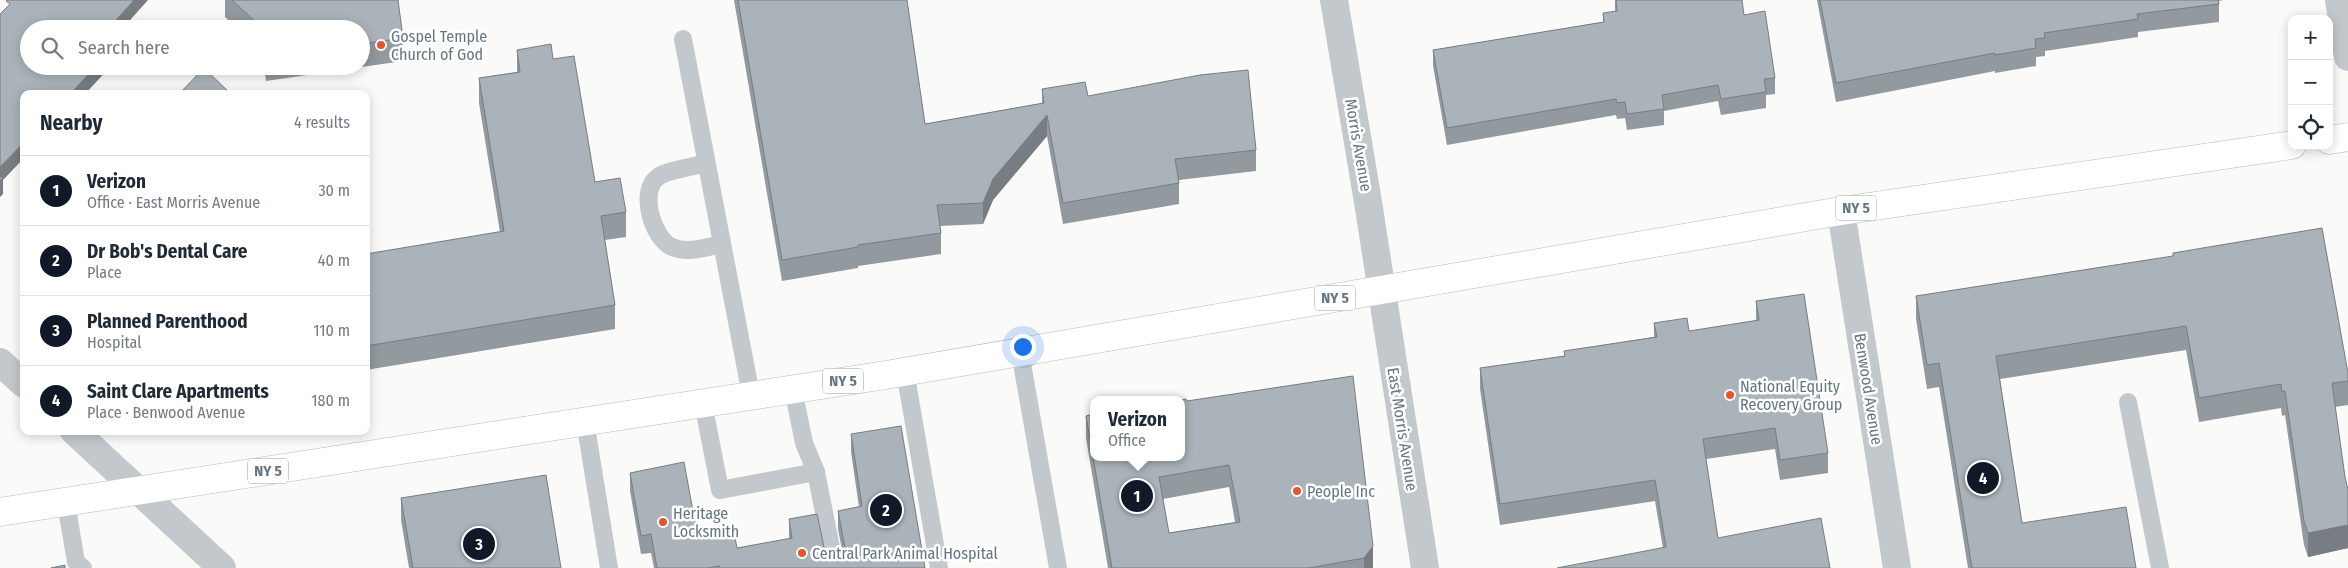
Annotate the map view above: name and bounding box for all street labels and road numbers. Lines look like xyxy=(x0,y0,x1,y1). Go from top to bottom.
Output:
street label: Morris Avenue xyxy=(1341,97,1376,193)
road number: NY 5 xyxy=(1836,196,1876,220)
road number: NY 5 xyxy=(1315,286,1355,310)
street label: Benwood Avenue xyxy=(1850,332,1887,446)
street label: East Morris Avenue xyxy=(1383,366,1422,492)
road number: NY 5 xyxy=(823,368,863,394)
road number: NY 5 xyxy=(248,458,288,484)

